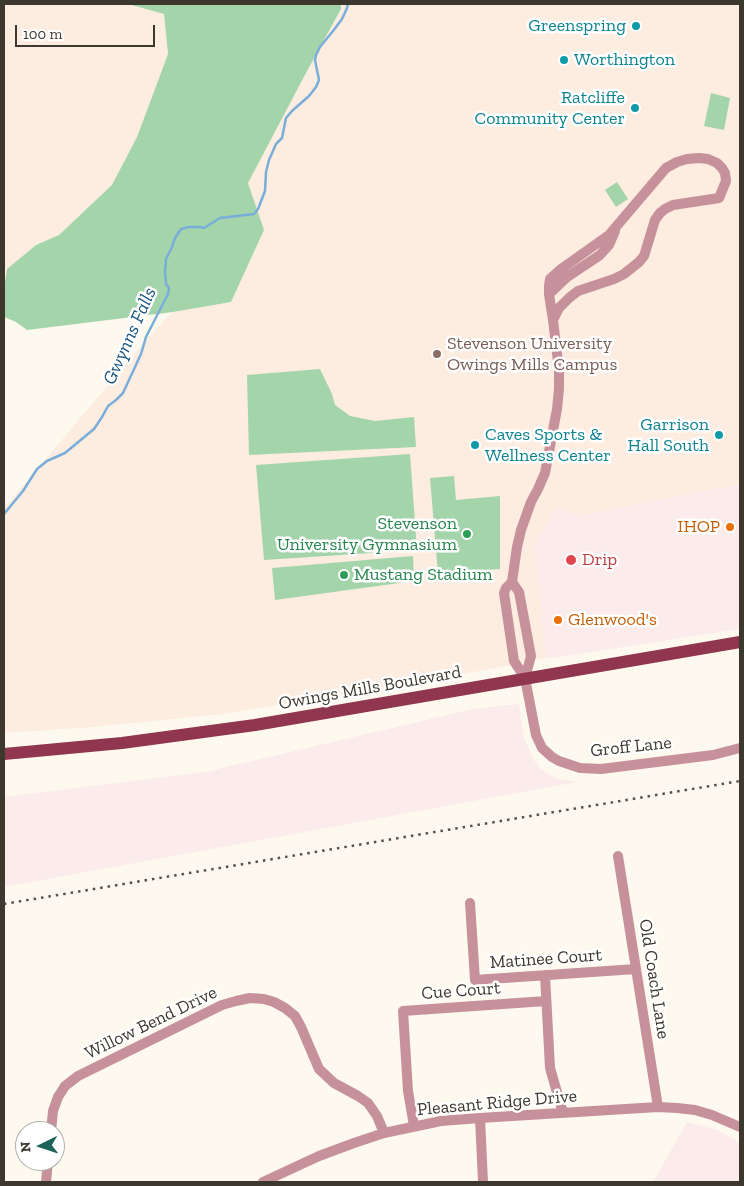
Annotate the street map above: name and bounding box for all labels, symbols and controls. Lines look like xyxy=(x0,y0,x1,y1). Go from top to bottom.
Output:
scale bar xyxy=(18,15,158,47)
place label: Greenspring xyxy=(528,15,626,37)
marker: Greenspring xyxy=(630,20,642,32)
text: 100 m xyxy=(23,25,62,43)
place label: Worthington xyxy=(574,49,675,71)
marker: Worthington xyxy=(558,54,570,66)
place label: Ratcliffe Community Center xyxy=(475,87,625,130)
marker: Ratcliffe Community Center xyxy=(629,102,641,114)
water label: Gwynns Falls xyxy=(98,284,162,388)
place label: Stevenson University Owings Mills Campus xyxy=(447,333,617,376)
marker: Stevenson University Owings Mills Campus xyxy=(431,348,443,360)
place label: Garrison Hall South xyxy=(628,414,709,456)
place label: Caves Sports & Wellness Center xyxy=(485,424,611,466)
marker: Garrison Hall South xyxy=(713,429,725,441)
marker: Caves Sports & Wellness Center xyxy=(469,439,481,451)
place label: Stevenson University Gymnasium xyxy=(277,513,457,556)
place label: IHOP xyxy=(678,516,720,538)
marker: IHOP xyxy=(724,521,736,533)
marker: Stevenson University Gymnasium xyxy=(461,528,473,540)
place label: Drip xyxy=(582,549,617,571)
marker: Drip xyxy=(564,553,578,567)
place label: Mustang Stadium xyxy=(354,564,493,586)
marker: Mustang Stadium xyxy=(338,569,350,581)
place label: Glenwood's xyxy=(568,609,657,631)
marker: Glenwood's xyxy=(552,614,564,626)
street label: Owings Mills Boulevard xyxy=(277,661,463,715)
street label: Groff Lane xyxy=(589,732,673,762)
street label: Old Coach Lane xyxy=(634,918,674,1040)
street label: Matinee Court xyxy=(489,944,603,974)
street label: Cue Court xyxy=(421,977,501,1005)
street label: Willow Bend Drive xyxy=(82,982,220,1064)
street label: Pleasant Ridge Drive xyxy=(416,1085,578,1121)
north arrow xyxy=(15,1121,65,1171)
text: N xyxy=(17,1141,34,1153)

